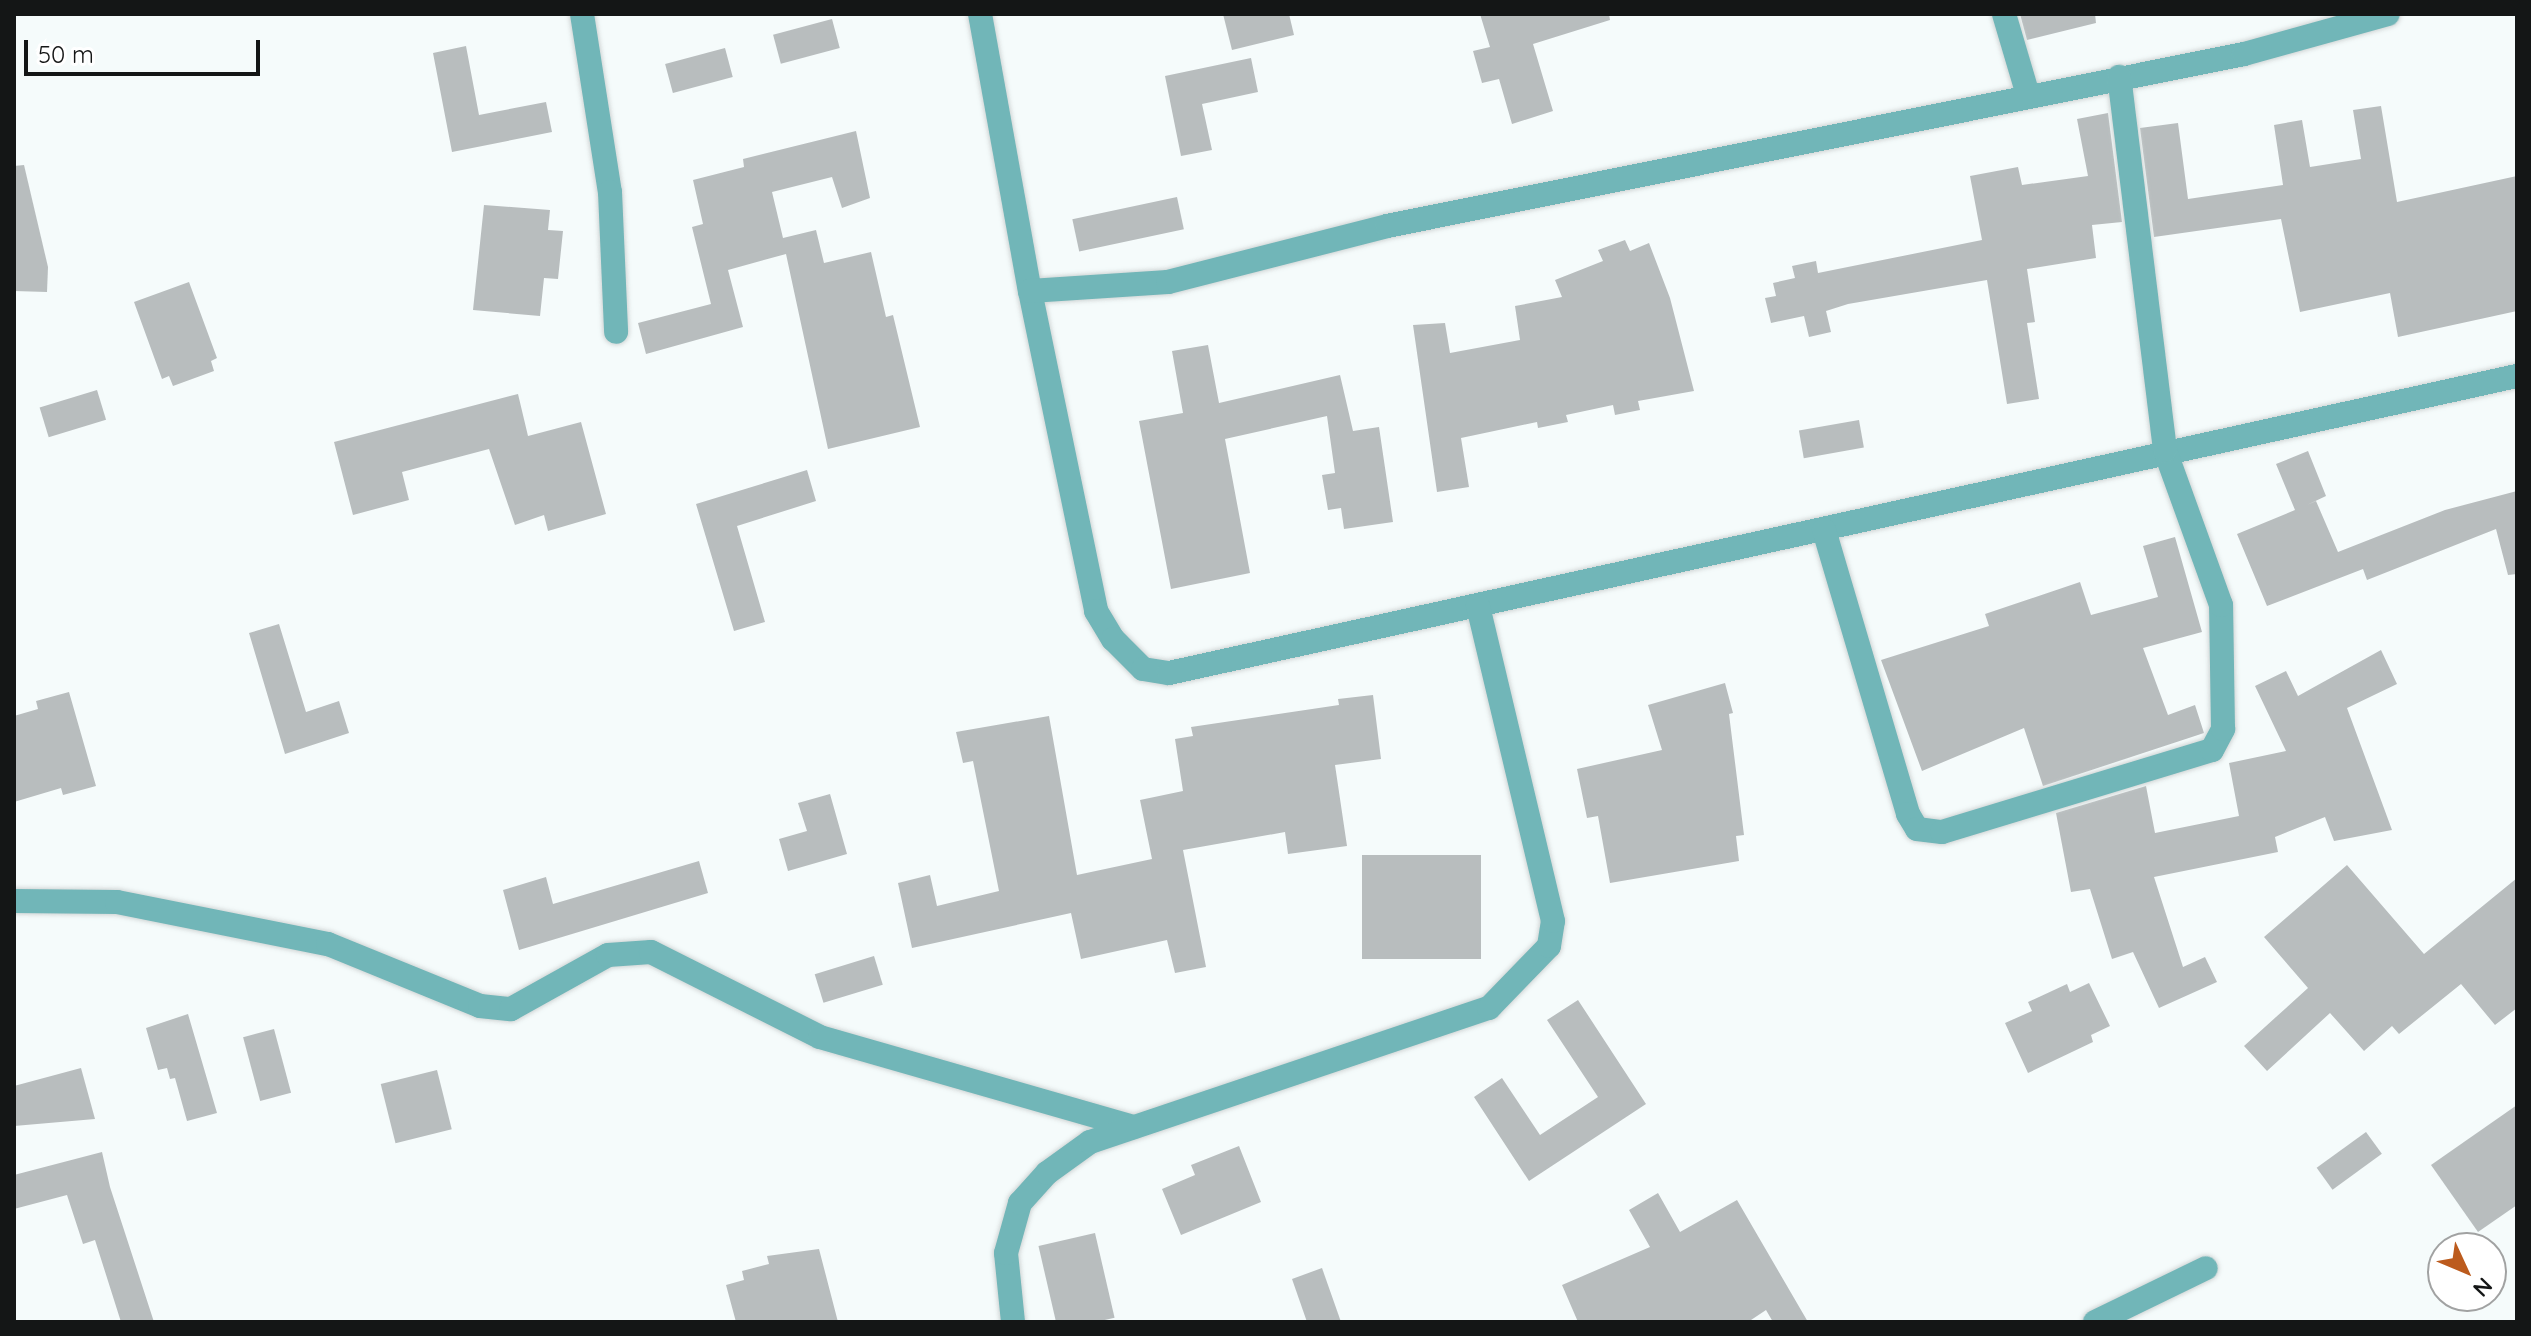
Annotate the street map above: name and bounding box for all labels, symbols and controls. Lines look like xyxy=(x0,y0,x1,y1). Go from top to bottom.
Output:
scale bar xyxy=(28,24,264,74)
text: 50 m xyxy=(38,39,94,69)
north arrow xyxy=(2427,1232,2507,1312)
text: N xyxy=(2467,1272,2499,1303)

